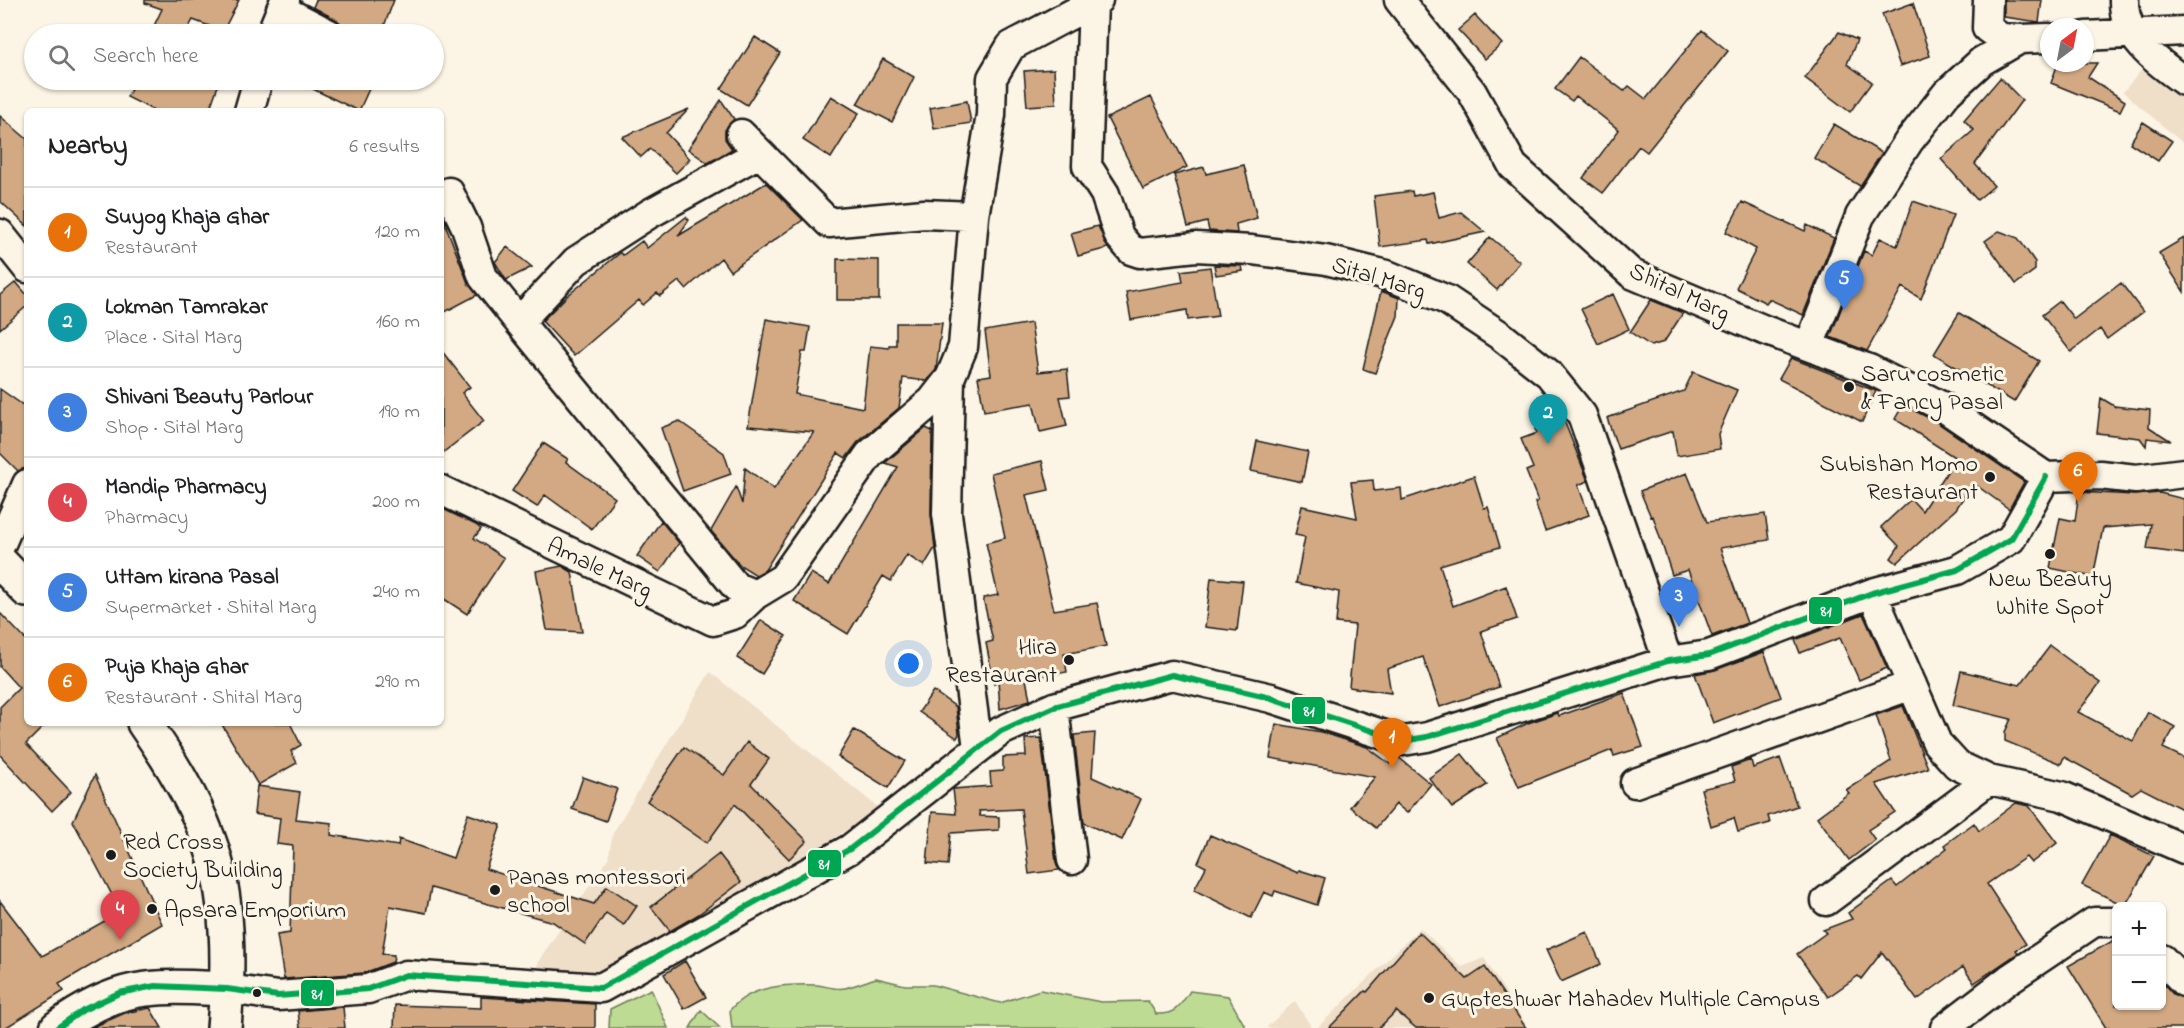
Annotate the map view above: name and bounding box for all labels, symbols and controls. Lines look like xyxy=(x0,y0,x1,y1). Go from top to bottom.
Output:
north arrow xyxy=(2040,18,2094,72)
search box xyxy=(24,24,444,90)
icon: search xyxy=(45,41,78,74)
text: Search here xyxy=(93,41,198,73)
text: Nearby xyxy=(48,128,127,166)
text: 6 results xyxy=(349,133,420,162)
text: Suyog Khaja Ghar xyxy=(105,202,269,234)
text: 1 xyxy=(64,218,71,247)
text: 120 m xyxy=(375,218,420,247)
text: Restaurant xyxy=(105,234,198,263)
street label: Sital Marg xyxy=(1327,249,1430,310)
street label: Shital Marg xyxy=(1623,255,1735,332)
pin: 5 xyxy=(1824,260,1864,310)
text: Lokman Tamrakar xyxy=(105,292,267,324)
text: 2 xyxy=(63,308,72,337)
text: 160 m xyxy=(376,308,420,337)
text: Place · Sital Marg xyxy=(105,324,242,353)
place label: Saru cosmetic & Fancy Pasal xyxy=(1861,358,2005,422)
marker: Saru cosmetic & Fancy Pasal xyxy=(1842,380,1856,394)
text: Shivani Beauty Parlour xyxy=(105,382,313,414)
pin: 2 xyxy=(1528,394,1568,444)
text: 3 xyxy=(63,398,72,427)
text: 190 m xyxy=(378,398,420,427)
text: Shop · Sital Marg xyxy=(105,414,243,443)
place label: Subishan Momo Restaurant xyxy=(1819,448,1978,511)
pin: 6 xyxy=(2058,452,2098,502)
marker: Subishan Momo Restaurant xyxy=(1983,470,1997,484)
text: Mandip Pharmacy xyxy=(105,472,266,504)
text: 4 xyxy=(63,488,72,517)
text: 200 m xyxy=(372,488,420,517)
text: Pharmacy xyxy=(105,504,188,533)
street label: Amale Marg xyxy=(540,530,658,609)
marker: New Beauty White Spot xyxy=(2043,547,2057,561)
text: Uttam kirana Pasal xyxy=(105,562,279,594)
place label: New Beauty White Spot xyxy=(1988,563,2112,626)
text: 5 xyxy=(62,578,73,607)
text: 240 m xyxy=(373,578,420,607)
pin: 3 xyxy=(1660,578,1698,627)
text: Supermarket · Shital Marg xyxy=(105,594,316,623)
line badge: 81 xyxy=(1808,596,1843,625)
text: 81 xyxy=(1819,600,1832,624)
place label: Hira Restaurant xyxy=(946,631,1057,694)
your location xyxy=(894,649,923,678)
text: Puja Khaja Ghar xyxy=(105,652,248,684)
marker: Hira Restaurant xyxy=(1062,653,1076,667)
text: 6 xyxy=(63,668,72,697)
text: 290 m xyxy=(375,668,420,697)
text: Restaurant · Shital Marg xyxy=(105,684,302,713)
line badge: 81 xyxy=(1291,696,1326,725)
text: 81 xyxy=(1302,700,1315,724)
pin: 1 xyxy=(1372,718,1412,768)
place label: Red Cross Society Building xyxy=(123,826,283,890)
marker: Red Cross Society Building xyxy=(104,848,118,862)
line badge: 81 xyxy=(807,849,842,878)
text: 81 xyxy=(817,853,830,877)
place label: Panas montessori school xyxy=(507,861,686,924)
marker: Panas montessori school xyxy=(488,883,502,897)
pin: 4 xyxy=(100,890,140,940)
place label: Apsara Emporium xyxy=(164,894,346,929)
marker: Apsara Emporium xyxy=(145,902,159,916)
map controls xyxy=(2112,902,2166,1010)
button: + xyxy=(2112,902,2166,956)
button: − xyxy=(2112,956,2166,1010)
line badge: 81 xyxy=(300,979,335,1007)
text: 81 xyxy=(310,983,323,1007)
place label: Gupteshwar Mahadev Multiple Campus xyxy=(1441,983,1820,1018)
unlabelled marker xyxy=(251,987,263,999)
marker: Gupteshwar Mahadev Multiple Campus xyxy=(1422,991,1436,1005)

